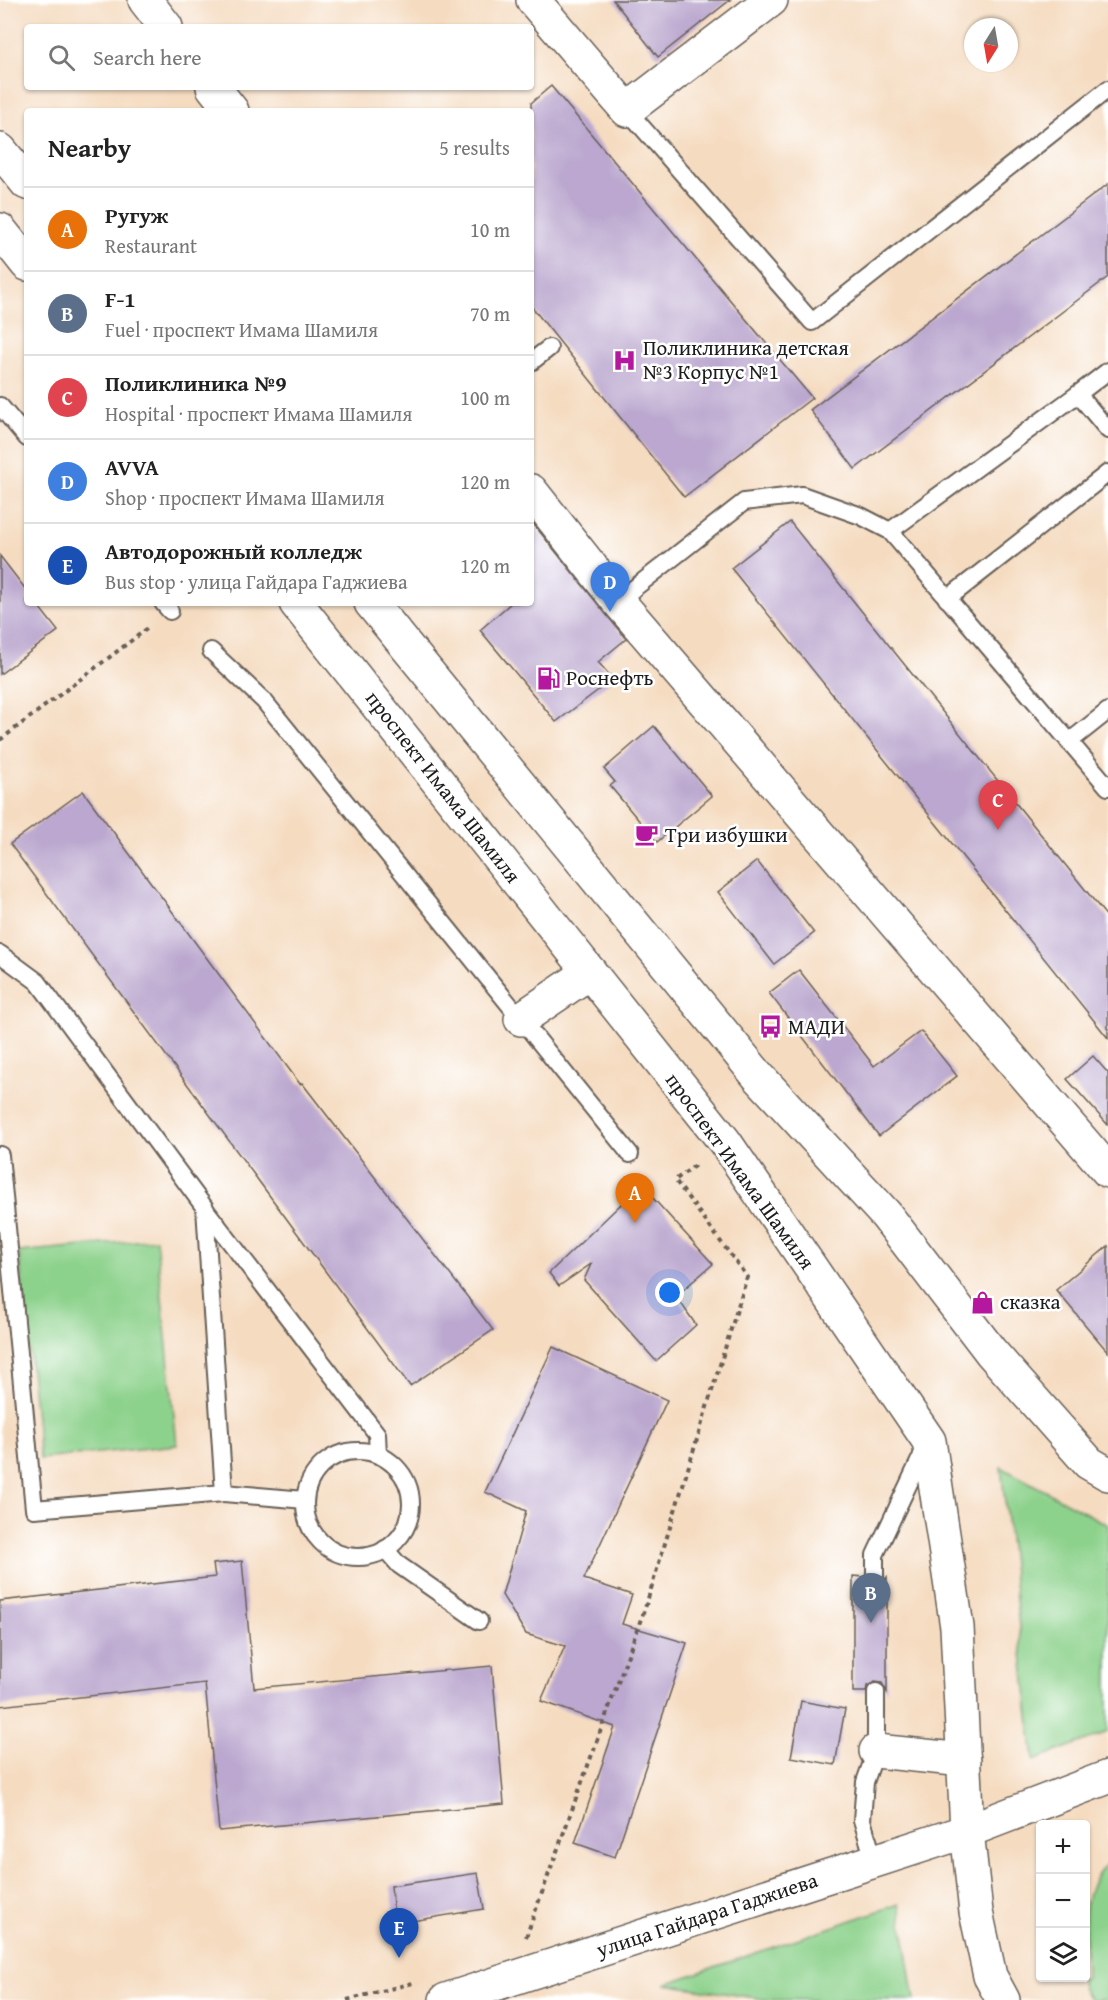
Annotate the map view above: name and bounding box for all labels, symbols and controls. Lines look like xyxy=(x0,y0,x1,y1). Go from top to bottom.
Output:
north arrow xyxy=(964,18,1018,72)
search box xyxy=(24,24,534,90)
icon: search xyxy=(45,41,78,74)
text: Search here xyxy=(93,41,202,73)
text: Nearby xyxy=(48,128,131,167)
text: 5 results xyxy=(439,133,510,162)
text: Ругуж xyxy=(105,199,168,231)
text: A xyxy=(61,215,74,244)
text: 10 m xyxy=(470,215,510,244)
text: Restaurant xyxy=(105,231,197,260)
text: F-1 xyxy=(105,283,136,315)
text: B xyxy=(61,299,74,328)
text: 70 m xyxy=(470,299,510,328)
text: Fuel · проспект Имама Шамиля xyxy=(105,315,378,344)
place label: Поликлиника детская №3 Корпус №1 xyxy=(643,332,849,387)
hospital icon: Поликлиника детская №3 Корпус №1 xyxy=(612,347,638,373)
text: Поликлиника №9 xyxy=(105,367,287,399)
text: C xyxy=(62,383,73,412)
text: 100 m xyxy=(460,383,510,412)
text: Hospital · проспект Имама Шамиля xyxy=(105,399,412,428)
text: AVVA xyxy=(105,451,159,483)
text: D xyxy=(61,467,74,496)
text: 120 m xyxy=(460,467,510,496)
text: Shop · проспект Имама Шамиля xyxy=(105,483,385,512)
text: Автодорожный колледж xyxy=(105,535,362,567)
text: E xyxy=(62,551,73,580)
text: 120 m xyxy=(460,551,510,580)
pin: D xyxy=(590,562,630,612)
text: Bus stop · улица Гайдара Гаджиева xyxy=(105,567,408,596)
place label: Роснефть xyxy=(566,662,654,693)
fuel station icon: Роснефть xyxy=(535,665,561,691)
street label: проспект Имама Шамиля xyxy=(358,684,529,890)
pin: C xyxy=(978,780,1018,830)
place label: Три избушки xyxy=(665,819,788,850)
cafe icon: Три избушки xyxy=(634,822,660,848)
place label: МАДИ xyxy=(788,1011,845,1042)
bus stop icon: МАДИ xyxy=(757,1014,783,1040)
street label: проспект Имама Шамиля xyxy=(658,1066,823,1276)
pin: A xyxy=(616,1174,654,1223)
your location xyxy=(655,1278,684,1307)
place label: сказка xyxy=(1000,1286,1060,1317)
shop icon: сказка xyxy=(969,1289,995,1315)
pin: B xyxy=(852,1574,890,1623)
map controls xyxy=(1036,1820,1090,1982)
button: + xyxy=(1036,1820,1090,1874)
street label: улица Гайдара Гаджиева xyxy=(591,1864,821,1965)
button: − xyxy=(1036,1874,1090,1928)
pin: E xyxy=(380,1908,418,1958)
button: layers xyxy=(1036,1928,1090,1982)

